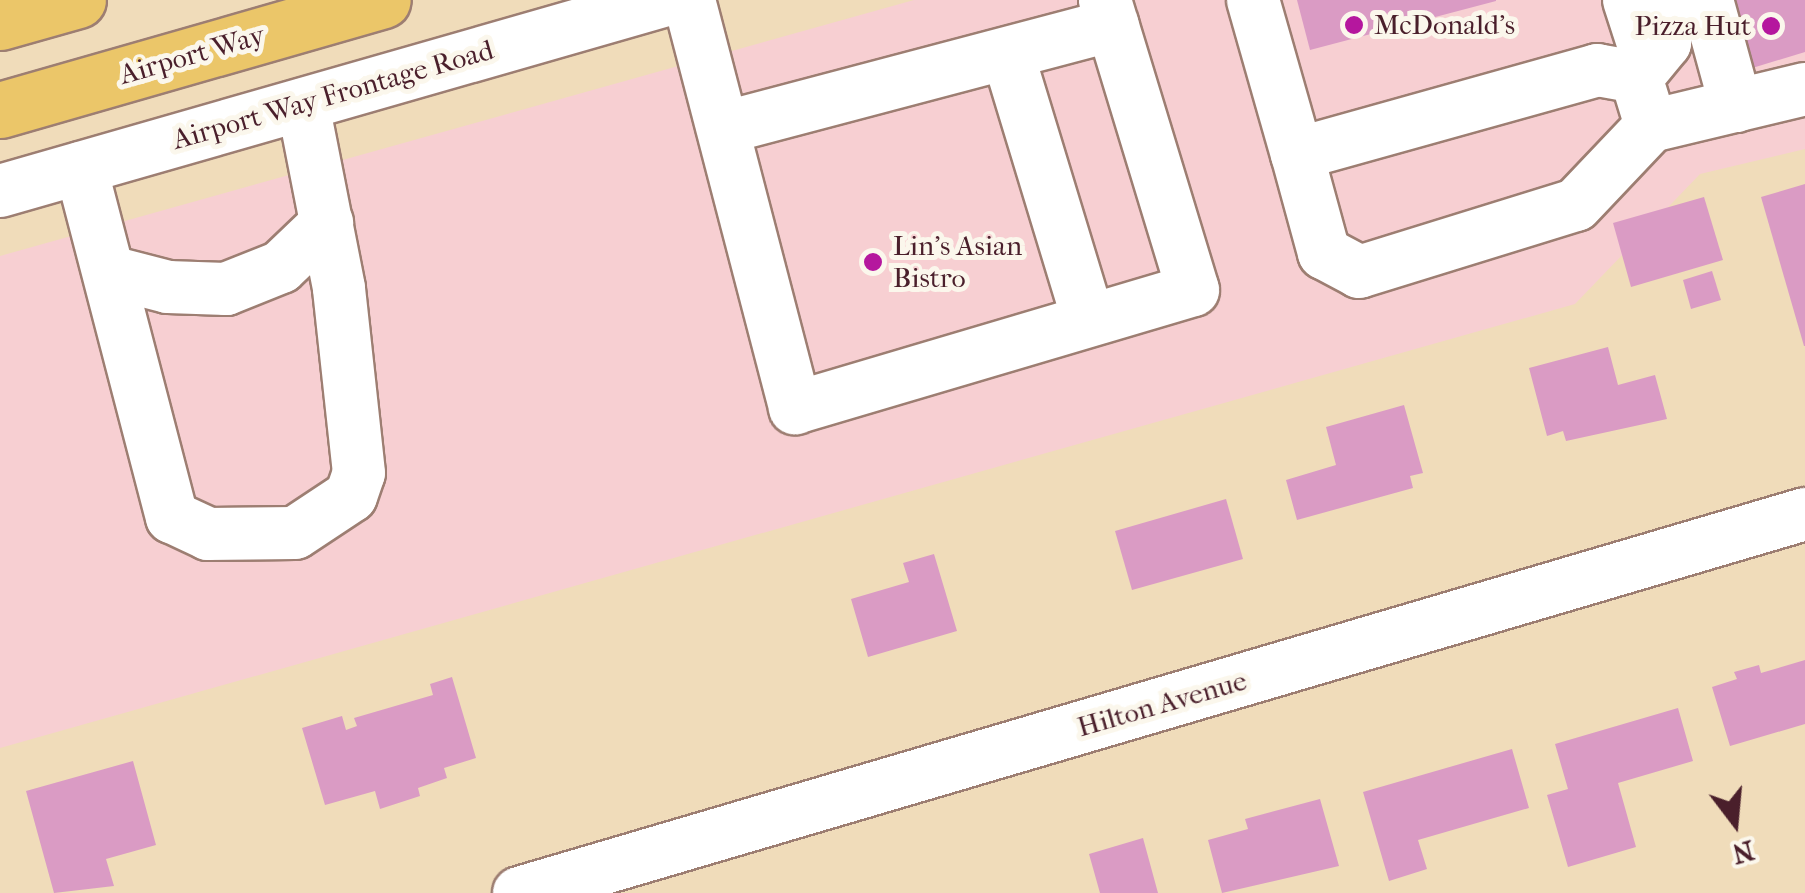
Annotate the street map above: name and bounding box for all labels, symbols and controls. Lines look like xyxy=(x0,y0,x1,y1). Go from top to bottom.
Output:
place label: McDonald's xyxy=(1374,8,1515,42)
place label: Pizza Hut xyxy=(1635,9,1751,43)
marker: McDonald's xyxy=(1343,14,1365,36)
marker: Pizza Hut xyxy=(1760,15,1782,37)
street label: Airport Way xyxy=(116,18,268,92)
street label: Airport Way Frontage Road xyxy=(169,33,497,157)
place label: Lin's Asian Bistro xyxy=(893,229,1022,295)
marker: Lin's Asian Bistro xyxy=(862,251,884,273)
street label: Hilton Avenue xyxy=(1073,664,1251,744)
north arrow xyxy=(1685,773,1785,873)
text: N xyxy=(1729,834,1758,871)

